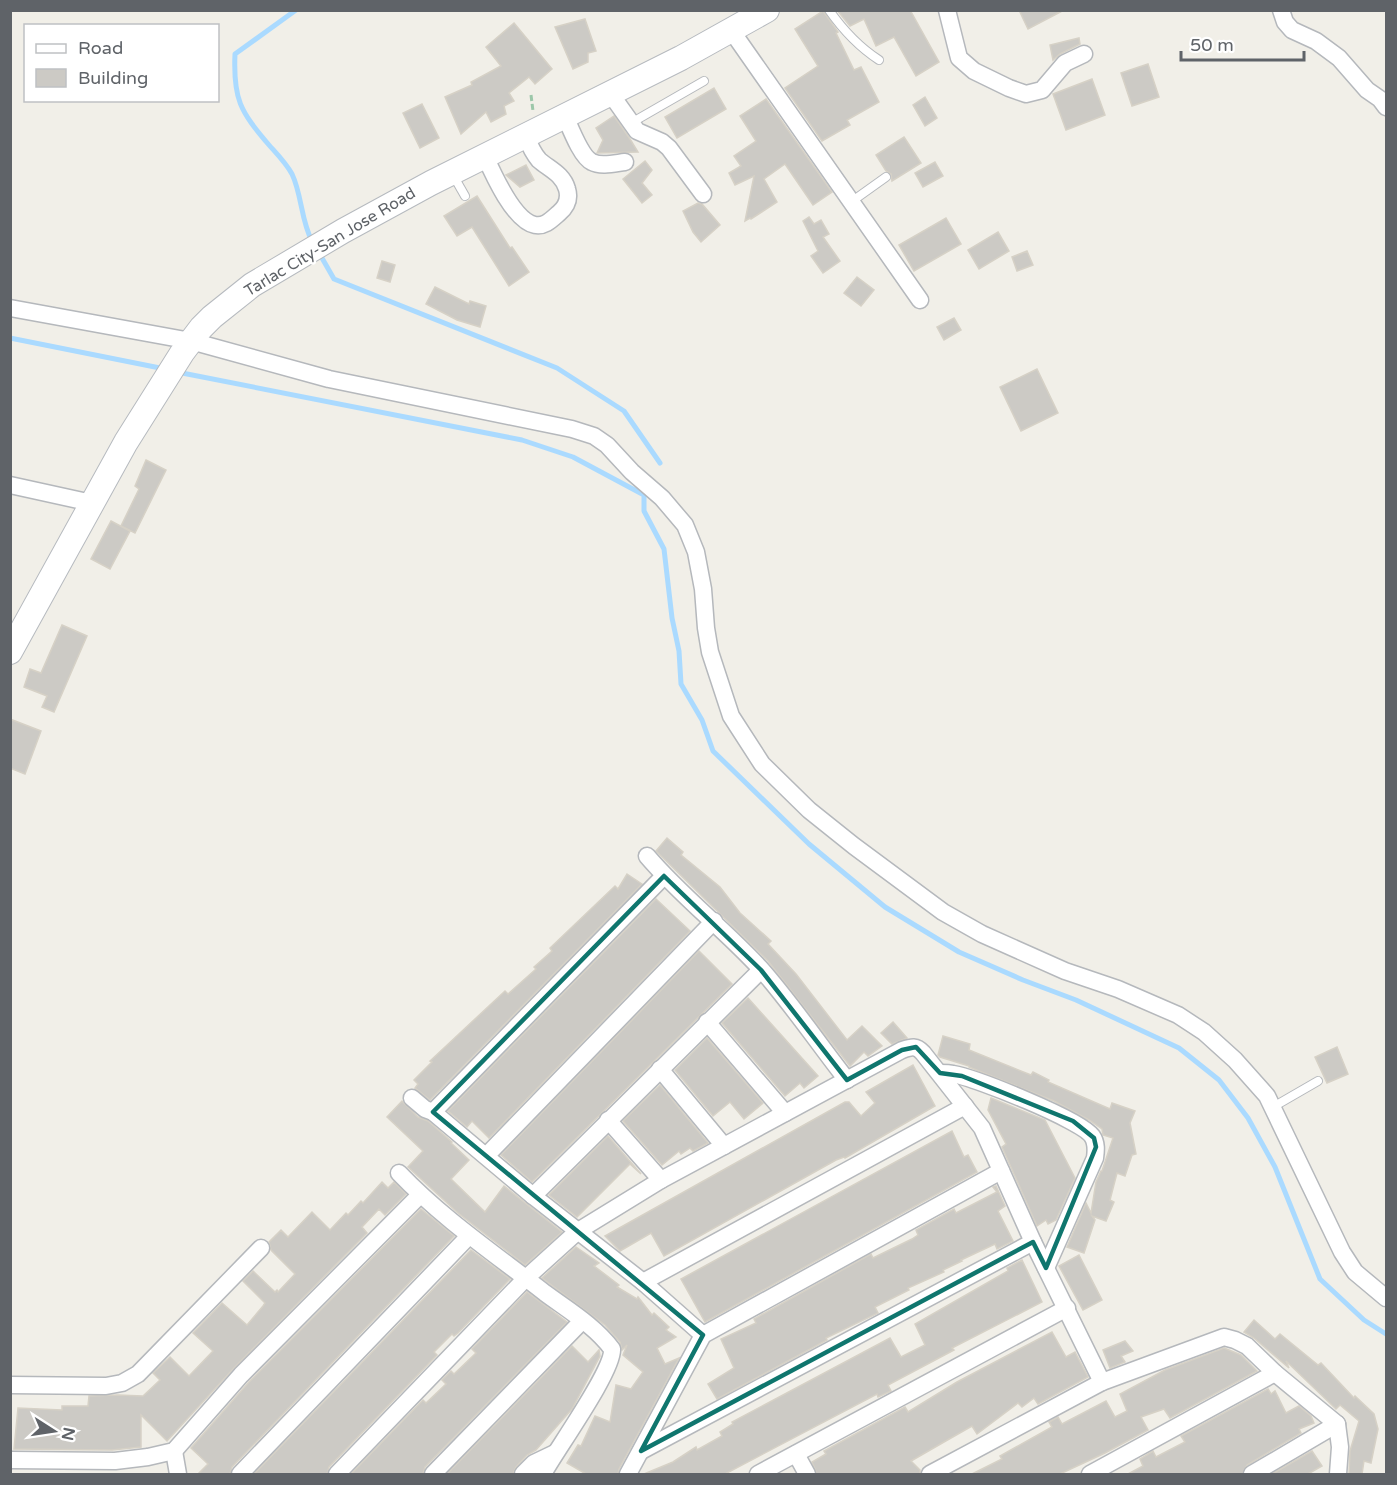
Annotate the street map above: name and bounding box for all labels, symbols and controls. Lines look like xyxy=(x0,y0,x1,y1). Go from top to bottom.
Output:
legend xyxy=(24,24,219,102)
scale bar xyxy=(1181,24,1304,62)
text: 50 m xyxy=(1190,34,1234,56)
text: Road xyxy=(78,37,123,59)
text: Building xyxy=(78,67,148,89)
street label: Tarlac City-San Jose Road xyxy=(241,183,419,301)
north arrow xyxy=(24,1401,84,1461)
text: N xyxy=(57,1426,79,1442)

